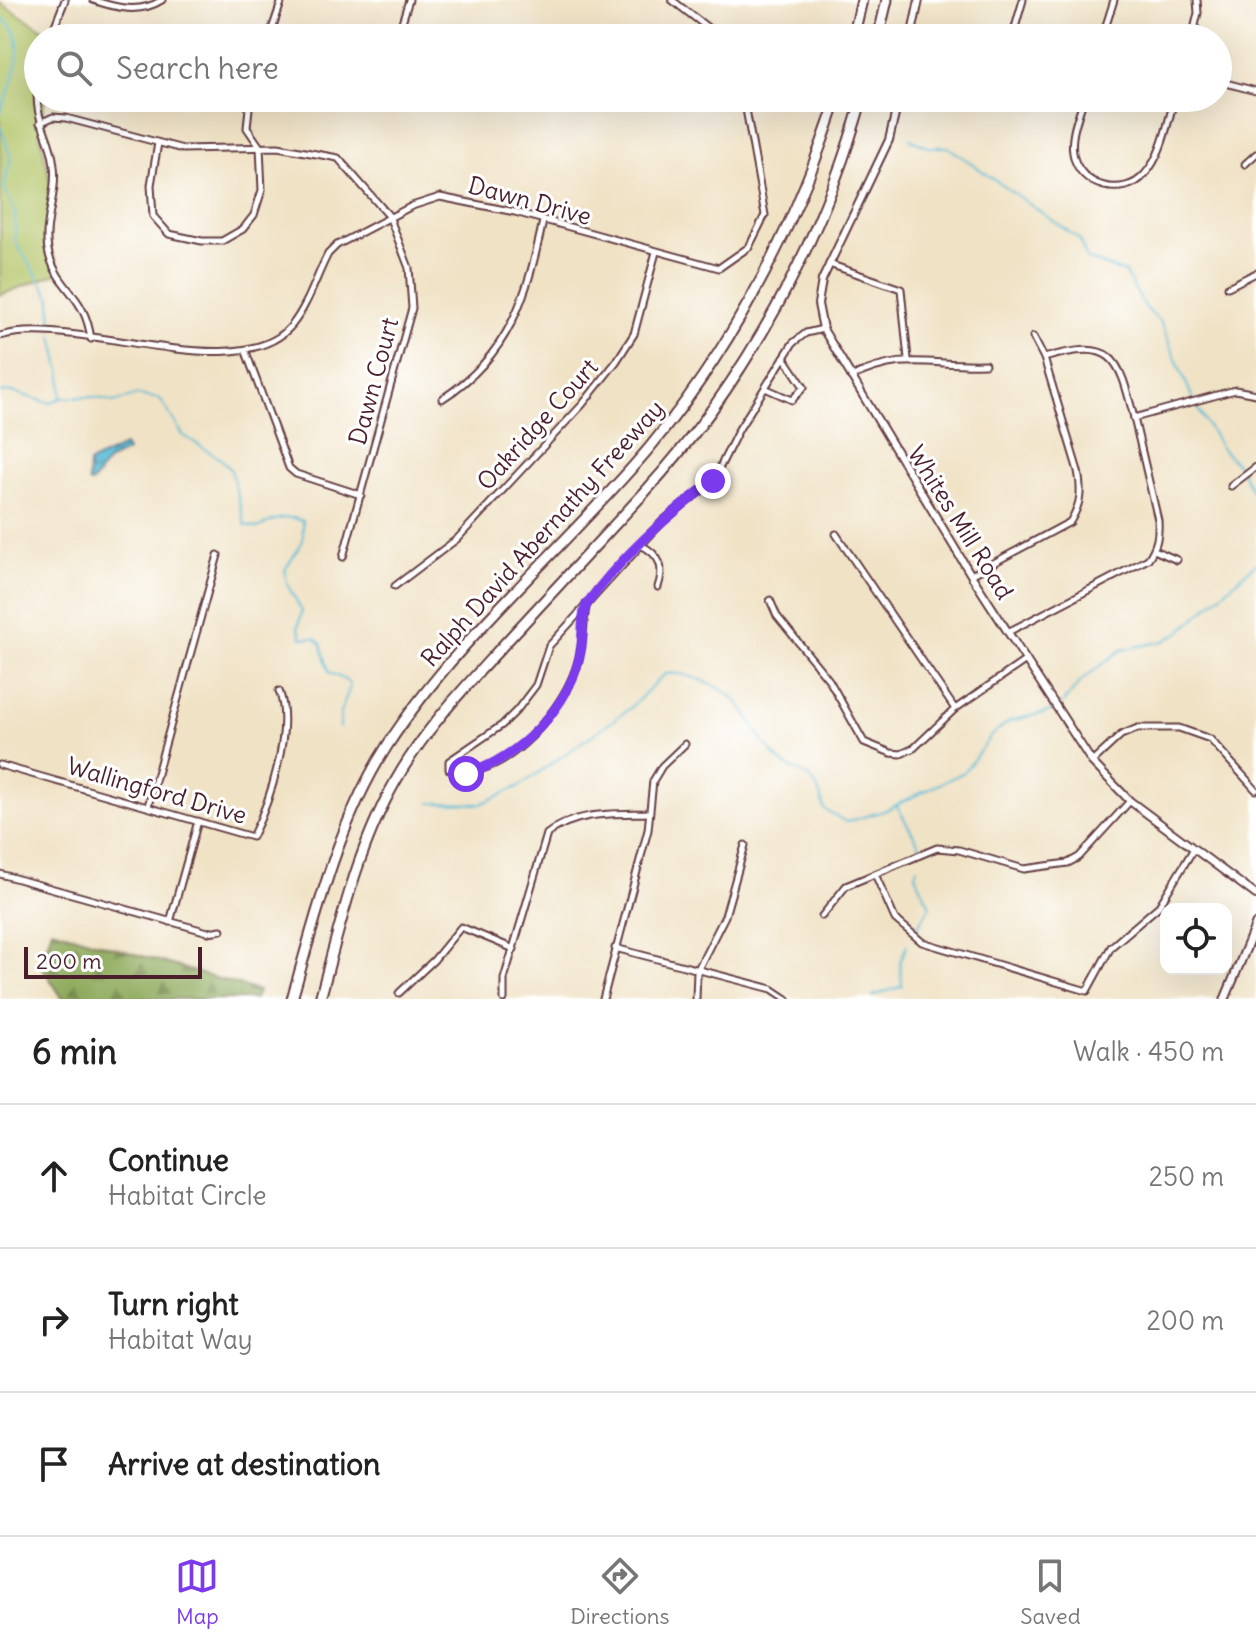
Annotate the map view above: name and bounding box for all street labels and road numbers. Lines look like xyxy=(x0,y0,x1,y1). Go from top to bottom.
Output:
street label: Dawn Drive xyxy=(465,169,595,231)
street label: Dawn Court xyxy=(342,314,404,448)
street label: Oakridge Court xyxy=(470,352,604,496)
street label: Ralph David Abernathy Freeway xyxy=(414,393,670,673)
street label: Whites Mill Road xyxy=(902,439,1020,605)
street label: Wallingford Drive xyxy=(64,750,250,830)

